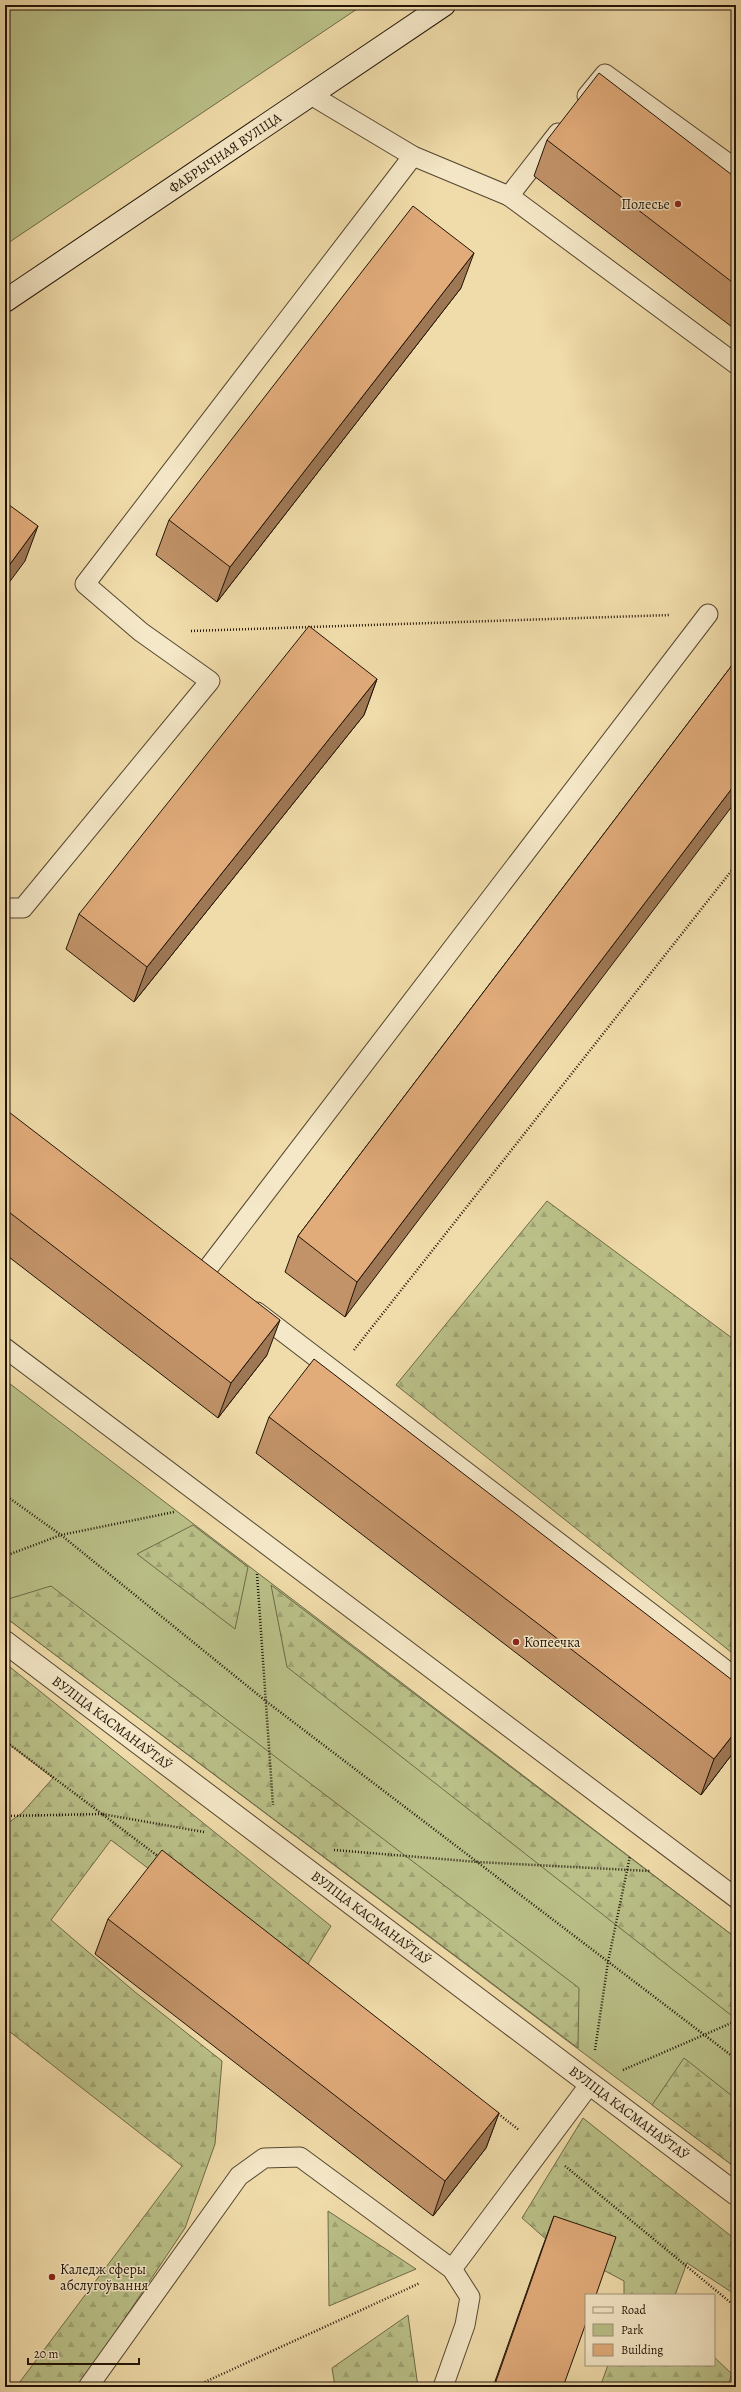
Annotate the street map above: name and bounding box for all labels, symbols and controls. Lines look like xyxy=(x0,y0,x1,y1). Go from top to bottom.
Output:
street label: ФАБРЫЧНАЯ ВУЛІЦА xyxy=(165,108,286,198)
place label: Полесье xyxy=(621,195,670,214)
marker: Полесье xyxy=(673,199,683,209)
place label: Копеечка xyxy=(524,1633,581,1652)
marker: Копеечка xyxy=(511,1637,521,1647)
street label: ВУЛІЦА КАСМАНАЎТАЎ xyxy=(48,1672,176,1774)
street label: ВУЛІЦА КАСМАНАЎТАЎ xyxy=(307,1867,435,1969)
street label: ВУЛІЦА КАСМАНАЎТАЎ xyxy=(565,2062,693,2164)
place label: Каледж сферы абслугоўвання xyxy=(60,2260,149,2295)
marker: Каледж сферы абслугоўвання xyxy=(47,2272,57,2282)
legend xyxy=(585,2294,715,2366)
text: Road xyxy=(621,2302,647,2318)
text: Park xyxy=(621,2322,644,2338)
scale bar xyxy=(28,2340,139,2366)
text: Building xyxy=(621,2342,663,2358)
text: 20 m xyxy=(34,2346,58,2362)

